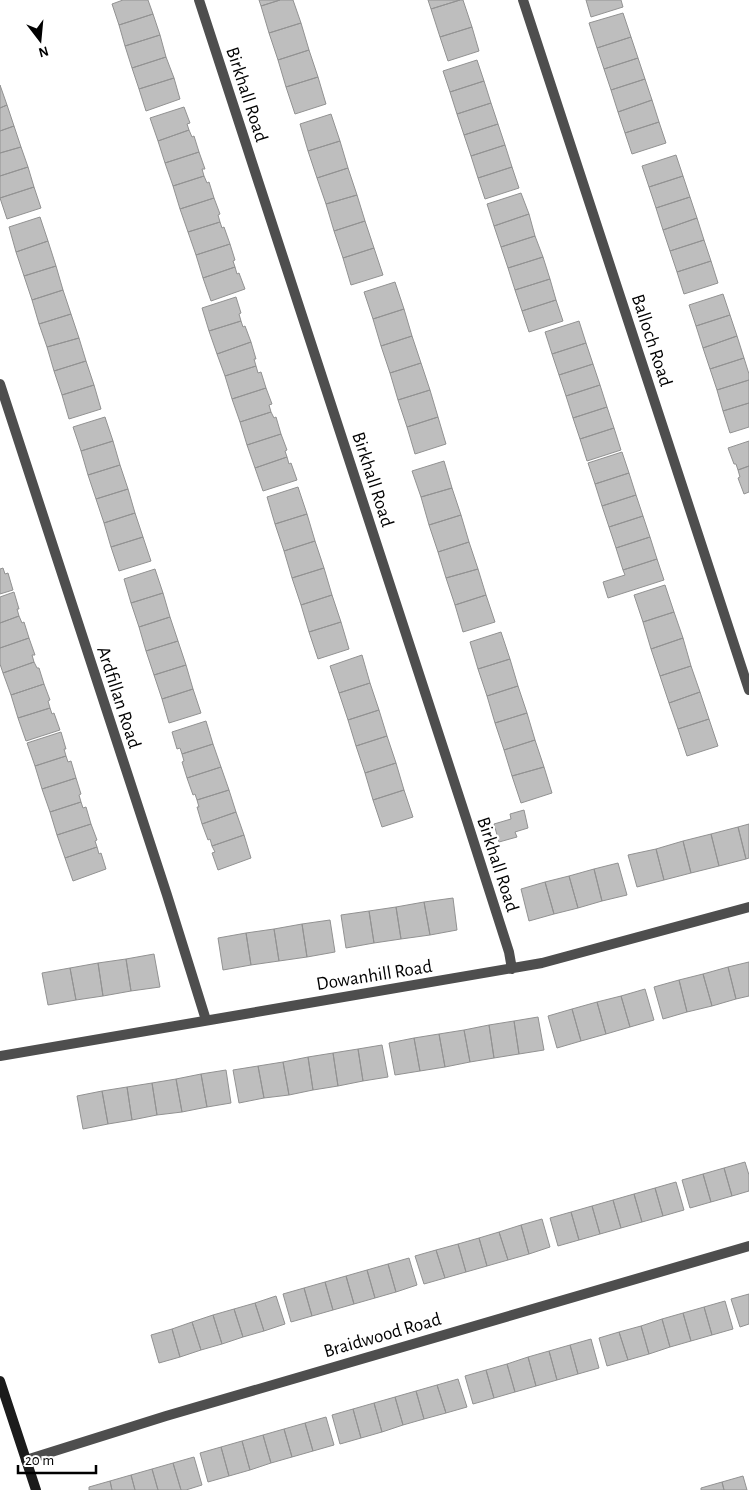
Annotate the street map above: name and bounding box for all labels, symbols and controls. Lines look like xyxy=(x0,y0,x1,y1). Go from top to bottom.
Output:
north arrow xyxy=(15,15,65,65)
text: N xyxy=(37,43,50,60)
street label: Birkhall Road xyxy=(222,45,271,144)
street label: Balloch Road xyxy=(628,292,675,389)
street label: Birkhall Road xyxy=(348,430,397,529)
street label: Ardfillan Road xyxy=(93,644,144,751)
street label: Birkhall Road xyxy=(473,815,522,914)
street label: Dowanhill Road xyxy=(315,957,434,994)
street label: Braidwood Road xyxy=(322,1310,443,1361)
scale bar xyxy=(18,1442,95,1474)
text: 20 m xyxy=(25,1453,54,1468)

